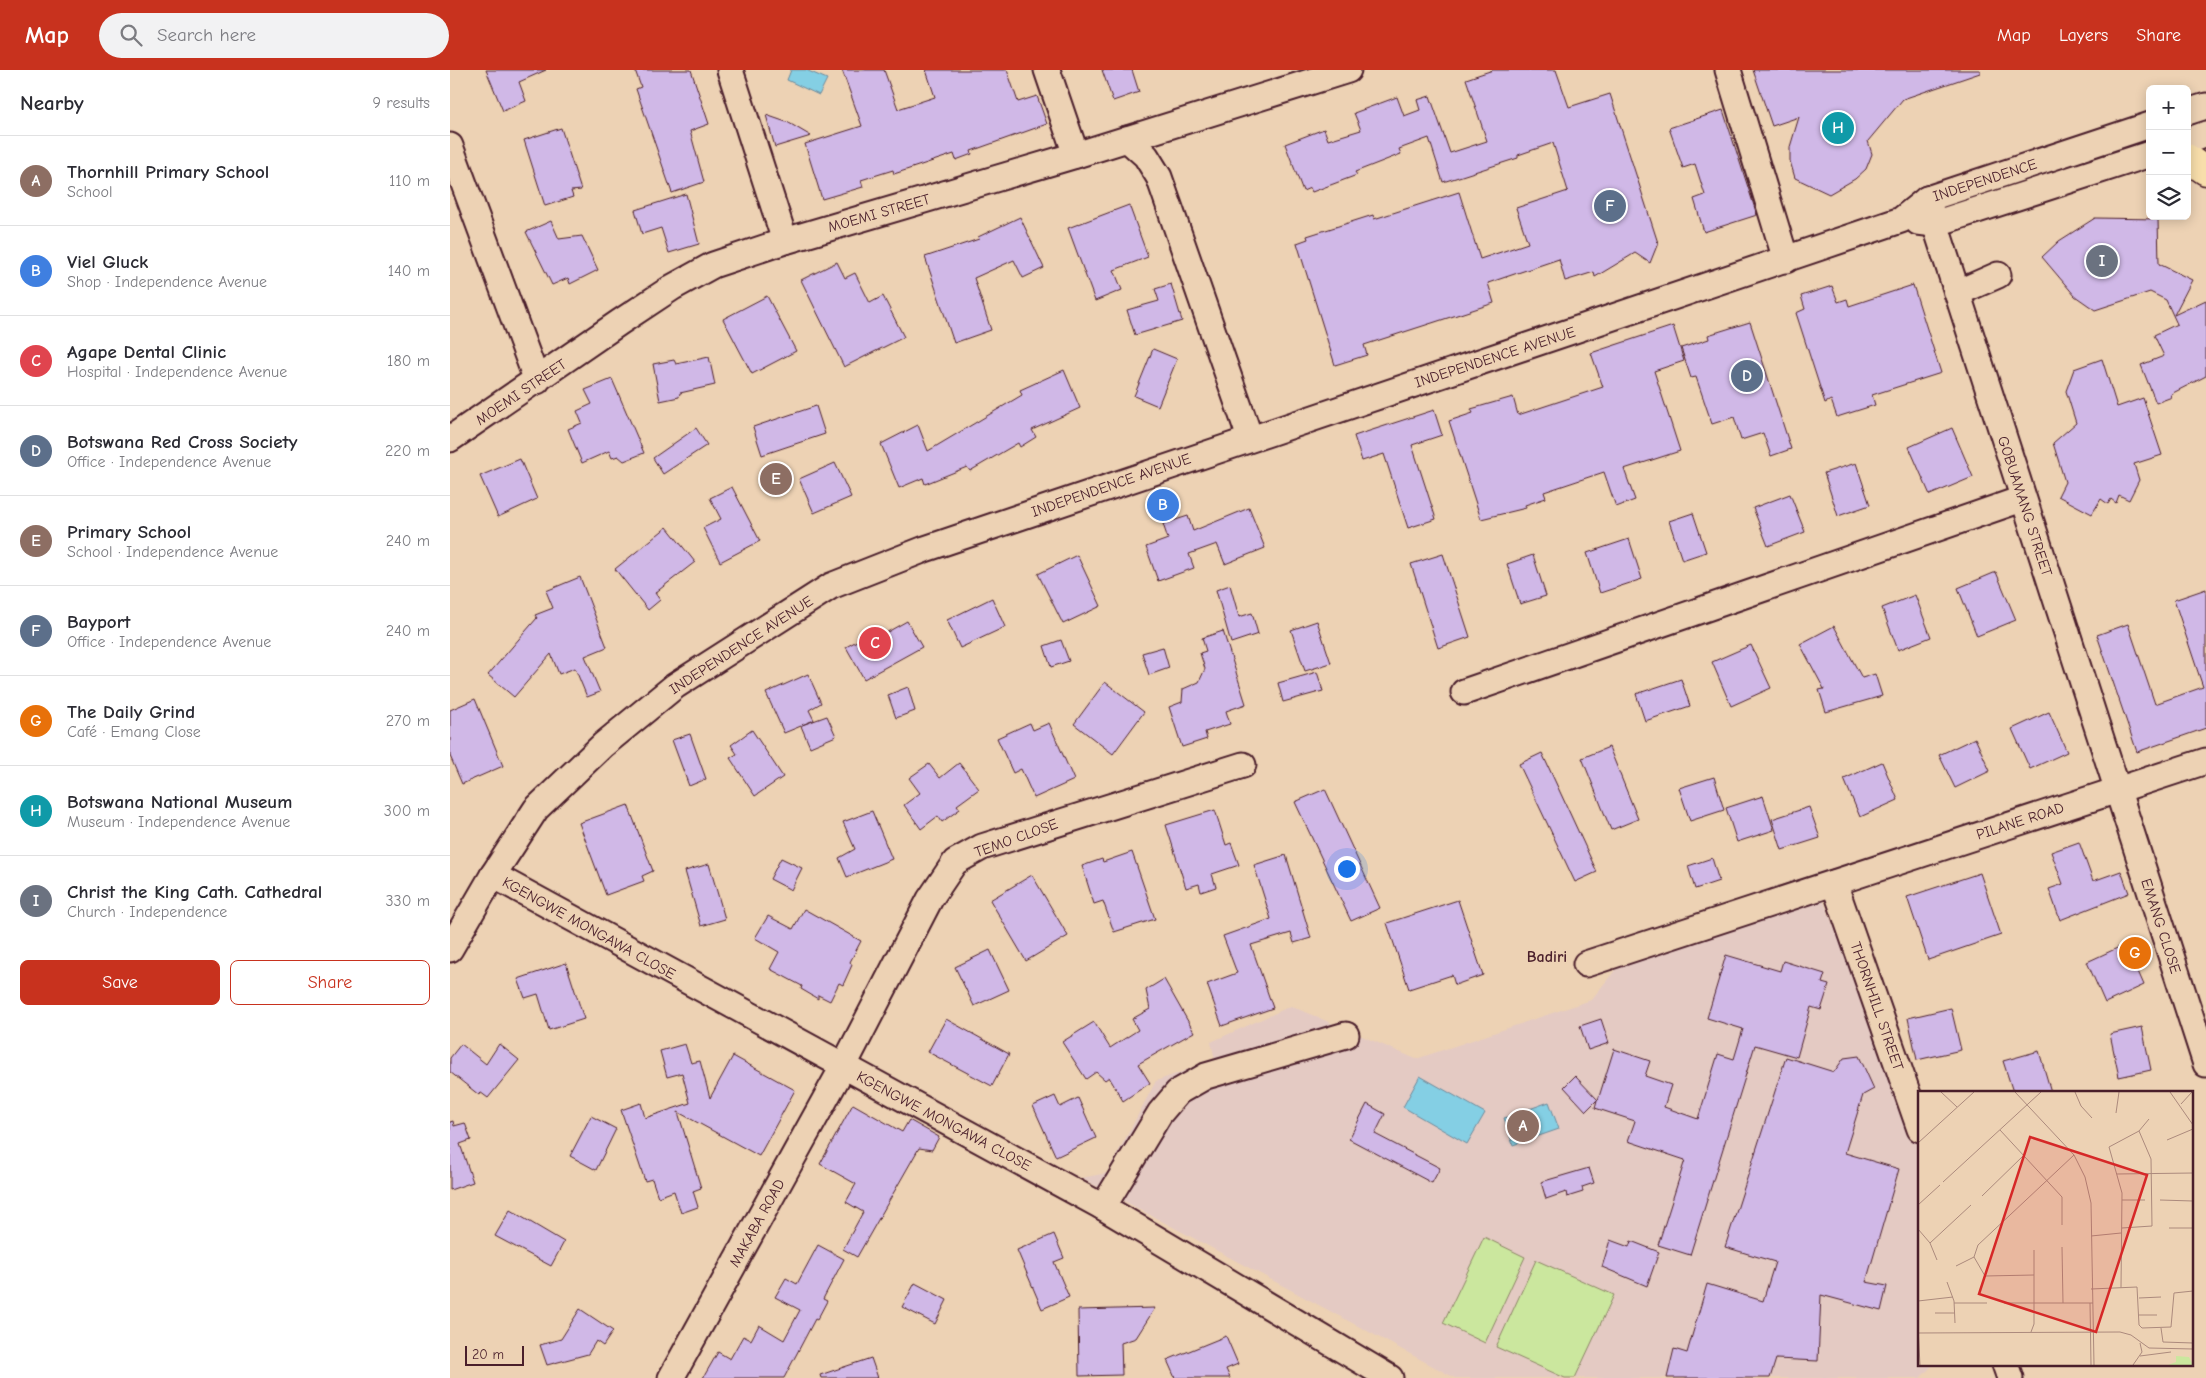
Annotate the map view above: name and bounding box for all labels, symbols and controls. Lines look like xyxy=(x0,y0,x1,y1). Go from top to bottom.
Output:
search box xyxy=(99,13,449,58)
text: Map xyxy=(25,21,69,49)
icon: search xyxy=(117,21,145,49)
text: Search here xyxy=(157,24,256,46)
text: Map xyxy=(1997,25,2031,46)
text: Layers xyxy=(2059,25,2108,46)
text: Share xyxy=(2136,25,2181,46)
map controls xyxy=(2146,85,2191,220)
button: + xyxy=(2146,85,2191,130)
text: Nearby xyxy=(20,91,84,115)
text: 9 results xyxy=(373,94,430,112)
pin: H xyxy=(1822,109,1854,147)
button: − xyxy=(2146,130,2191,175)
street label: INDEPENDENCE xyxy=(1931,155,2039,205)
text: Thornhill Primary School xyxy=(67,161,269,183)
text: A xyxy=(32,172,40,190)
text: 110 m xyxy=(389,172,430,190)
button: layers xyxy=(2146,175,2191,220)
text: School xyxy=(67,183,113,201)
pin: F xyxy=(1594,187,1626,225)
street label: MOEMI STREET xyxy=(826,190,932,236)
pin: I xyxy=(2086,242,2118,280)
text: Viel Gluck xyxy=(67,251,148,273)
text: B xyxy=(31,262,41,280)
text: 140 m xyxy=(388,262,430,280)
text: Shop · Independence Avenue xyxy=(67,273,267,291)
street label: INDEPENDENCE AVENUE xyxy=(1413,323,1577,391)
text: Agape Dental Clinic xyxy=(67,341,226,363)
text: C xyxy=(31,352,41,370)
text: 180 m xyxy=(387,352,430,370)
street label: MOEMI STREET xyxy=(472,355,570,429)
pin: D xyxy=(1731,357,1763,395)
text: Hospital · Independence Avenue xyxy=(67,363,287,381)
text: Botswana Red Cross Society xyxy=(67,431,297,453)
street label: GOBUAMANG STREET xyxy=(1994,434,2056,579)
text: D xyxy=(31,442,41,460)
text: 220 m xyxy=(385,442,430,460)
street label: INDEPENDENCE AVENUE xyxy=(1029,449,1193,521)
text: Office · Independence Avenue xyxy=(67,453,271,471)
pin: E xyxy=(760,460,792,498)
pin: B xyxy=(1147,486,1179,524)
text: Primary School xyxy=(67,521,191,543)
text: E xyxy=(31,532,41,550)
text: 240 m xyxy=(386,532,430,550)
text: School · Independence Avenue xyxy=(67,543,278,561)
street label: INDEPENDENCE AVENUE xyxy=(666,592,816,698)
text: Bayport xyxy=(67,611,131,633)
text: F xyxy=(31,622,41,640)
text: 240 m xyxy=(386,622,430,640)
pin: C xyxy=(859,624,891,662)
text: Office · Independence Avenue xyxy=(67,633,271,651)
text: The Daily Grind xyxy=(67,701,195,723)
text: G xyxy=(30,712,42,730)
text: 270 m xyxy=(386,712,430,730)
text: Café · Emang Close xyxy=(67,723,201,741)
text: Botswana National Museum xyxy=(67,791,292,813)
street label: PILANE ROAD xyxy=(1974,798,2066,844)
text: H xyxy=(30,802,42,820)
text: 300 m xyxy=(384,802,430,820)
text: Museum · Independence Avenue xyxy=(67,813,290,831)
street label: TEMO CLOSE xyxy=(972,815,1060,861)
your location xyxy=(1334,856,1360,882)
street label: KGENGWE MONGAWA CLOSE xyxy=(499,873,679,983)
street label: EMANG CLOSE xyxy=(2137,876,2185,976)
text: Christ the King Cath. Cathedral xyxy=(67,881,322,903)
text: I xyxy=(33,892,39,910)
text: 330 m xyxy=(385,892,430,910)
text: Church · Independence xyxy=(67,903,227,921)
pin: G xyxy=(2119,934,2151,972)
street label: THORNHILL STREET xyxy=(1847,939,1908,1073)
district label: Badiri xyxy=(1527,948,1567,966)
button: Save xyxy=(20,960,220,1005)
button: Share xyxy=(230,960,430,1005)
street label: KGENGWE MONGAWA CLOSE xyxy=(854,1067,1034,1175)
inset map xyxy=(1918,1091,2194,1366)
pin: A xyxy=(1507,1107,1539,1145)
street label: MAKABA ROAD xyxy=(725,1176,789,1270)
scale bar xyxy=(465,1343,524,1366)
text: 20 m xyxy=(472,1346,504,1363)

